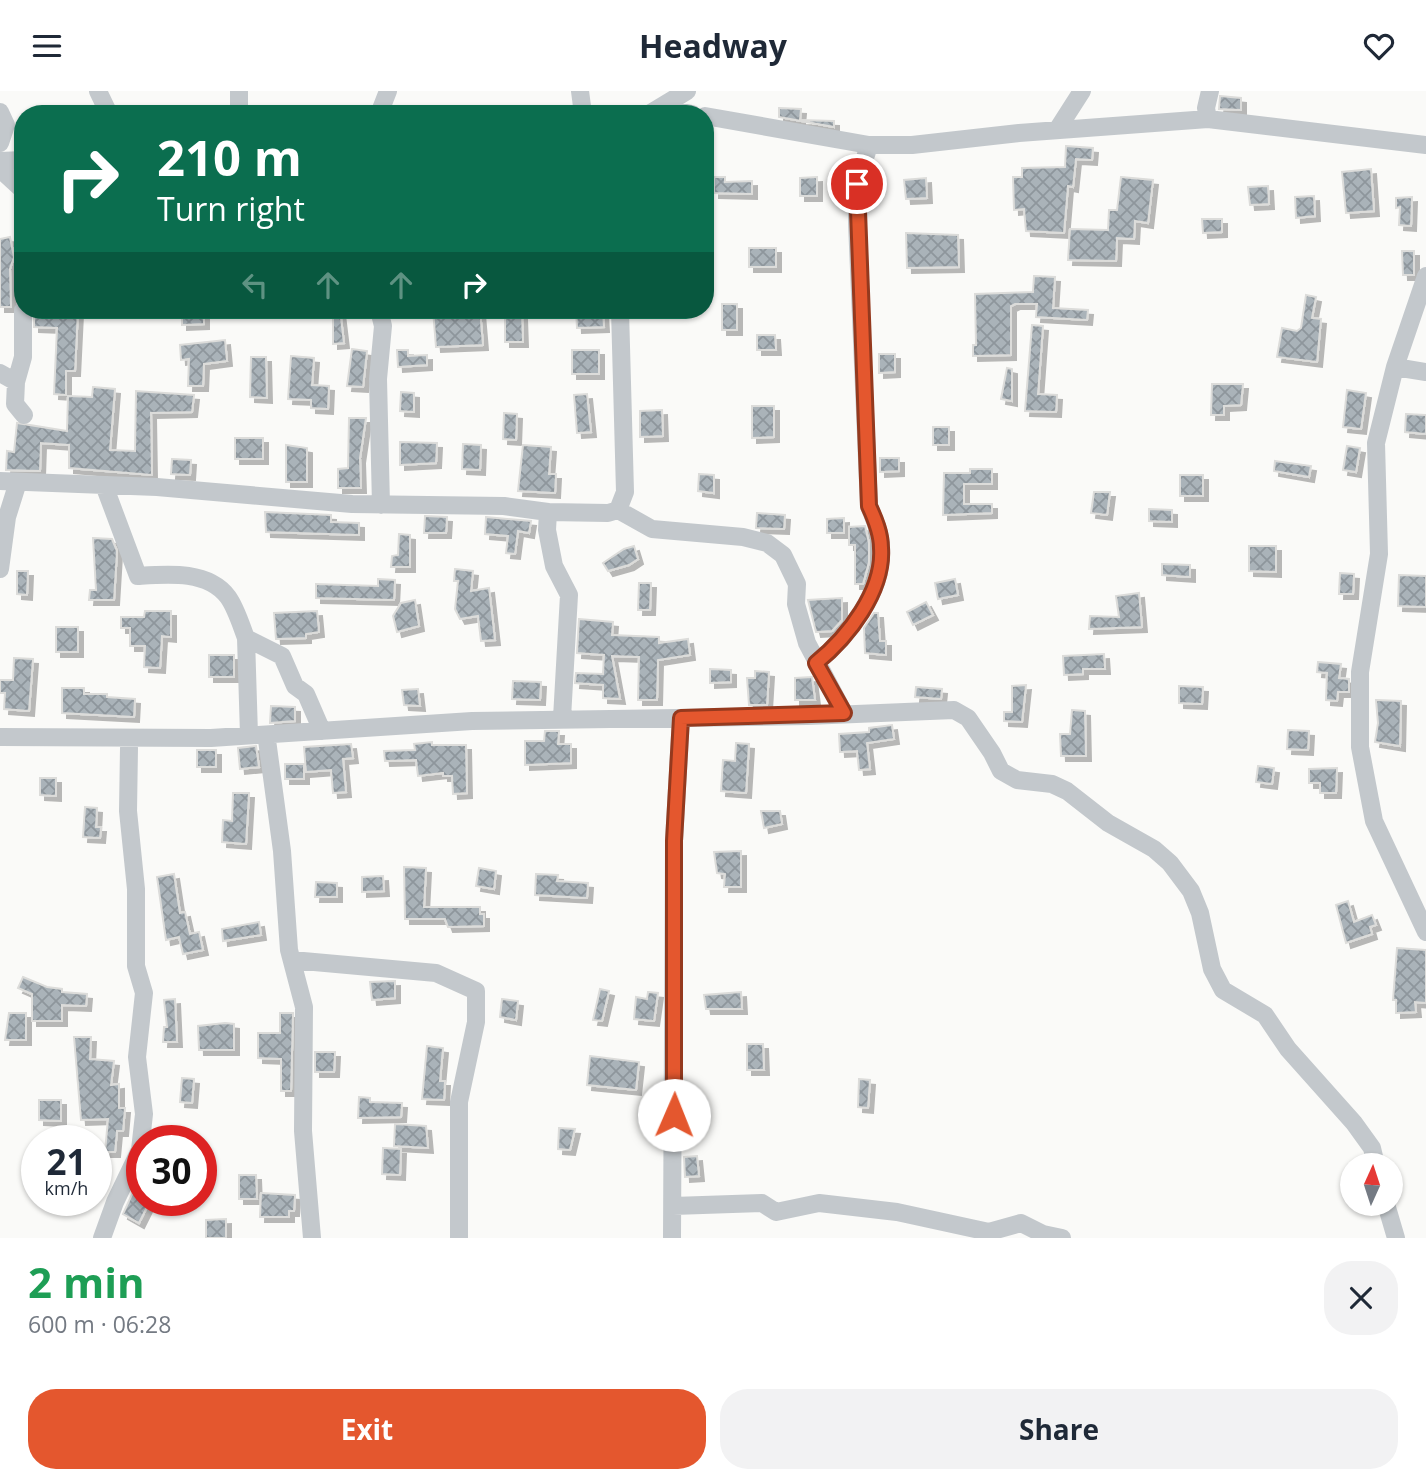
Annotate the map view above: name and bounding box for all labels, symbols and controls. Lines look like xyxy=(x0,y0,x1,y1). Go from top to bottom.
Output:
text: Headway xyxy=(639,24,787,67)
icon: menu xyxy=(28,27,66,65)
icon: heart xyxy=(1360,27,1398,65)
text: 210 m xyxy=(157,124,302,190)
icon: right xyxy=(42,133,133,224)
pin xyxy=(827,154,887,214)
icon: arrive xyxy=(838,165,876,203)
text: Turn right xyxy=(157,187,305,230)
icon: left xyxy=(236,266,274,304)
icon: ahead xyxy=(309,266,347,304)
icon: ahead xyxy=(382,266,420,304)
icon: right xyxy=(455,266,493,304)
position arrow xyxy=(637,1078,711,1152)
speed limit sign: 30 xyxy=(126,1125,217,1216)
text: 21 xyxy=(46,1138,87,1185)
north arrow xyxy=(1340,1153,1404,1216)
map controls xyxy=(1340,1153,1403,1216)
text: km/h xyxy=(45,1176,88,1200)
text: 2 min xyxy=(28,1253,145,1310)
button: close xyxy=(1324,1261,1398,1335)
text: 600 m · 06:28 xyxy=(28,1308,171,1340)
button: Exit xyxy=(28,1389,706,1469)
button: Share xyxy=(720,1389,1398,1469)

